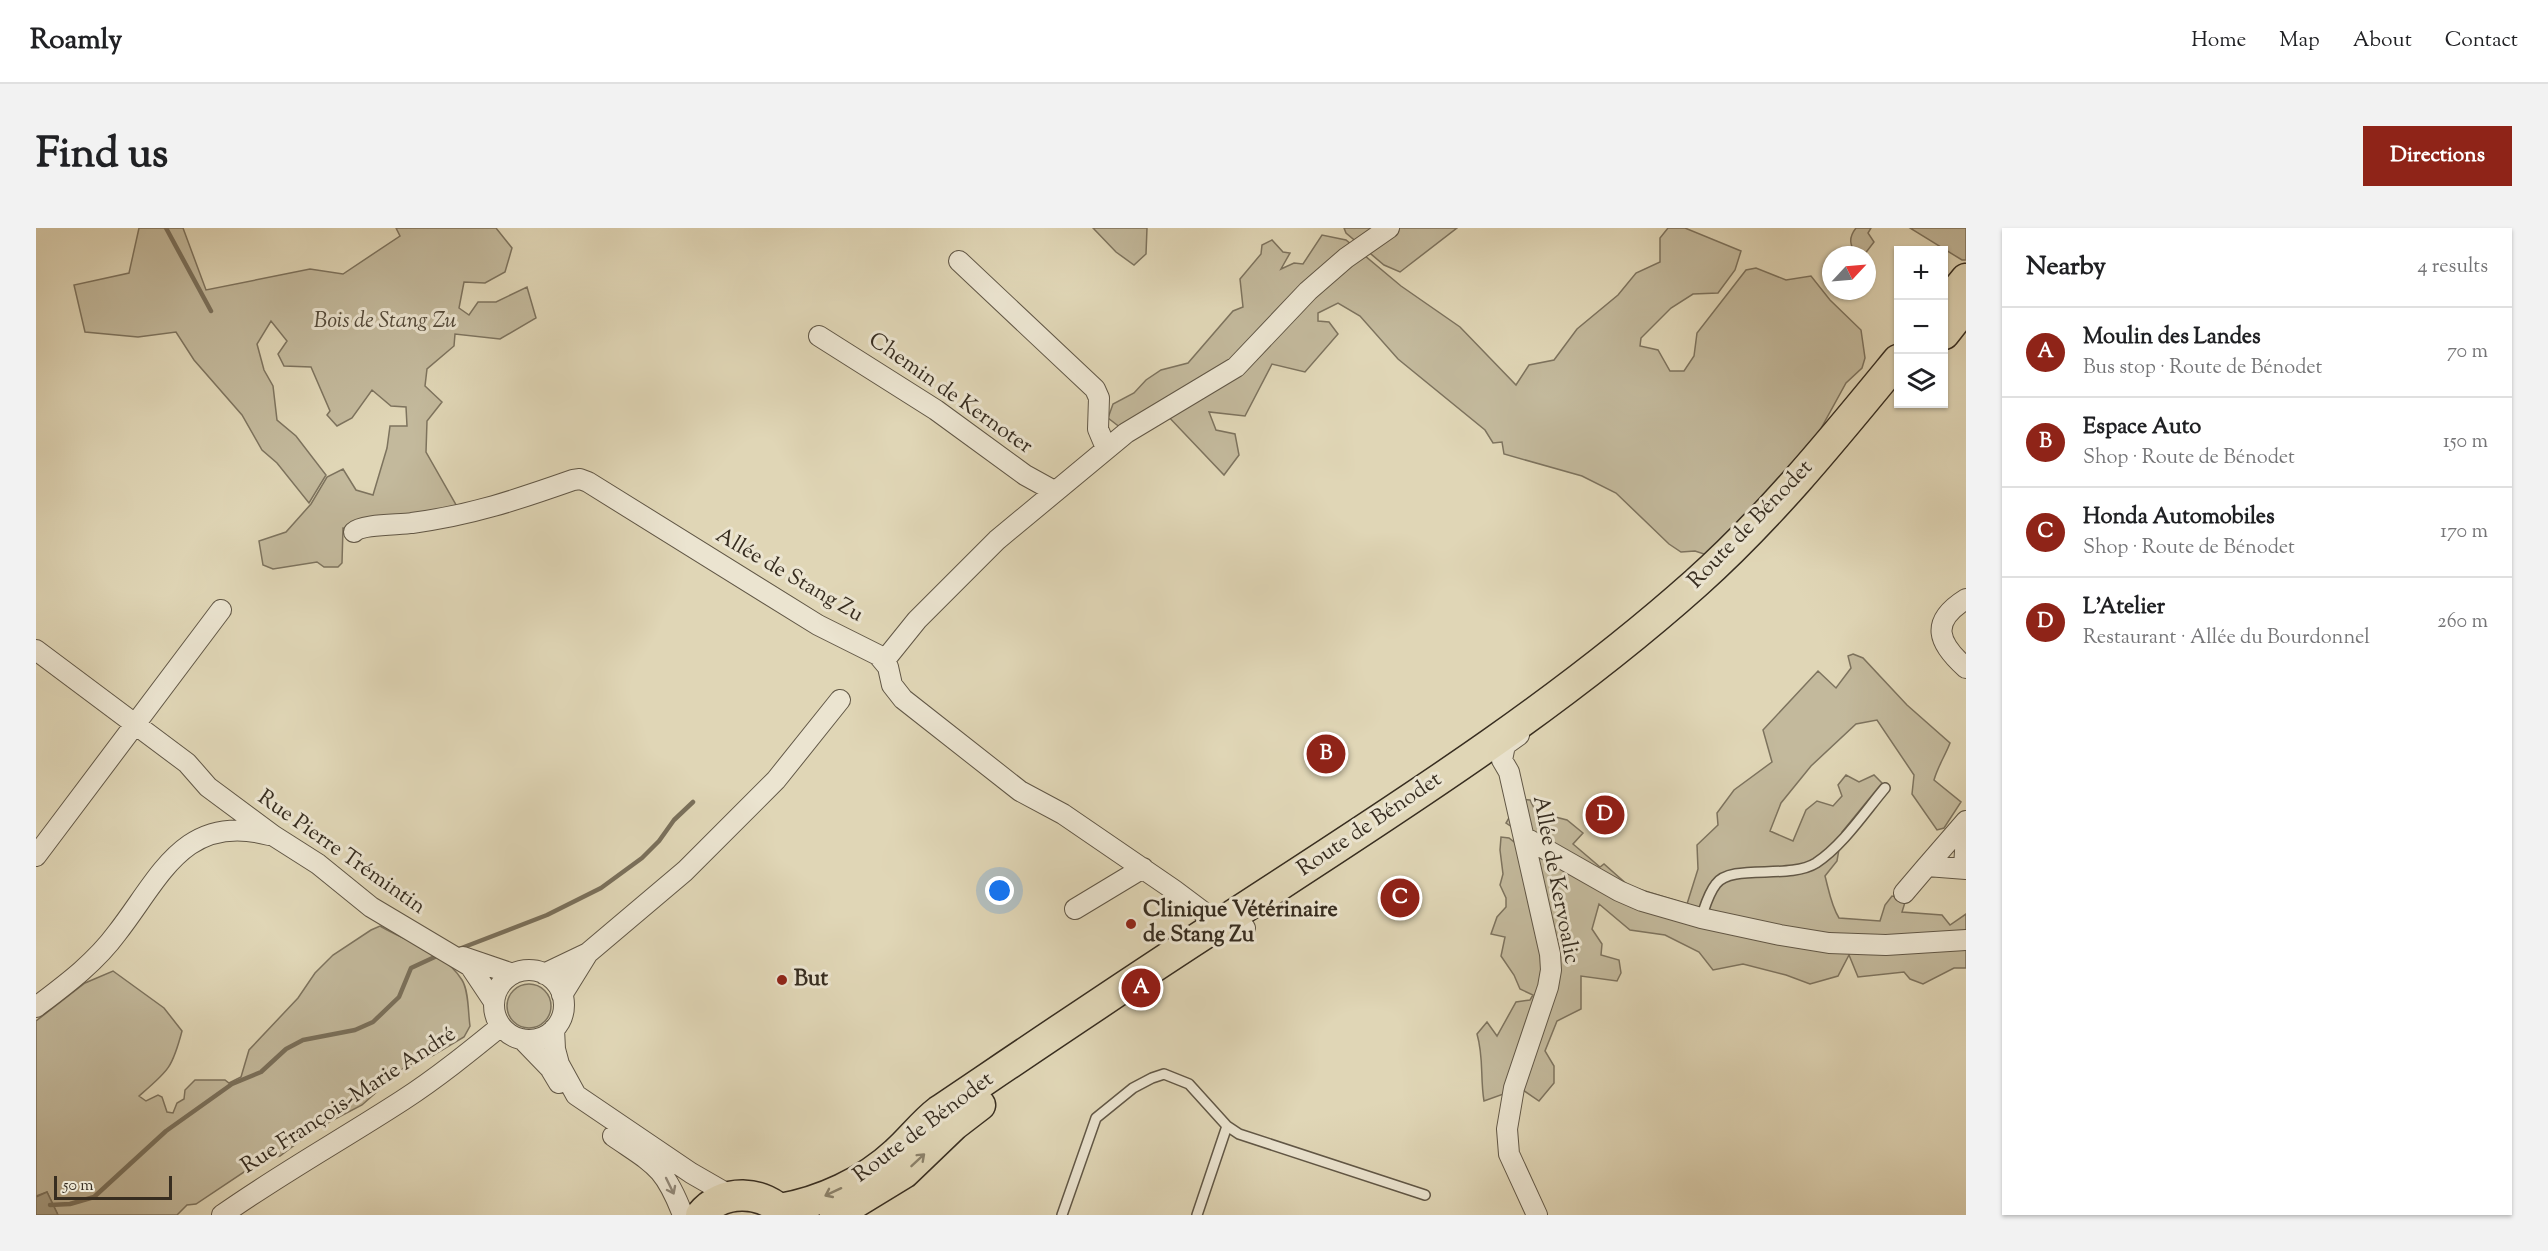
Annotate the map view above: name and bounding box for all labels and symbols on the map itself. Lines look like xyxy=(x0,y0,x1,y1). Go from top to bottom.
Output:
north arrow xyxy=(1822,246,1876,300)
park label: Bois de Stang Zu xyxy=(314,306,457,338)
street label: Chemin de Kernoter xyxy=(861,325,1039,463)
street label: Route de Bénodet xyxy=(1681,453,1821,597)
street label: Allée de Stang Zu xyxy=(709,521,869,632)
pin: B xyxy=(1306,732,1346,776)
street label: Route de Bénodet xyxy=(1291,764,1449,885)
street label: Rue Pierre Trémintin xyxy=(250,783,432,923)
pin: D xyxy=(1586,792,1624,838)
street label: Allée de Kervoalic xyxy=(1523,793,1587,967)
your location xyxy=(985,876,1014,905)
pin: C xyxy=(1380,876,1420,920)
place label: Clinique Vétérinaire de Stang Zu xyxy=(1143,895,1338,952)
marker: Clinique Vétérinaire de Stang Zu xyxy=(1124,917,1138,931)
place label: But xyxy=(794,964,829,996)
pin: A xyxy=(1122,966,1160,1011)
marker: But xyxy=(775,973,789,987)
street label: Rue François-Marie André xyxy=(235,1019,463,1183)
street label: Route de Bénodet xyxy=(847,1064,1001,1191)
one-way arrow xyxy=(910,1153,925,1167)
scale bar xyxy=(54,1173,172,1200)
one-way arrow xyxy=(664,1177,676,1194)
one-way arrow xyxy=(824,1187,842,1199)

